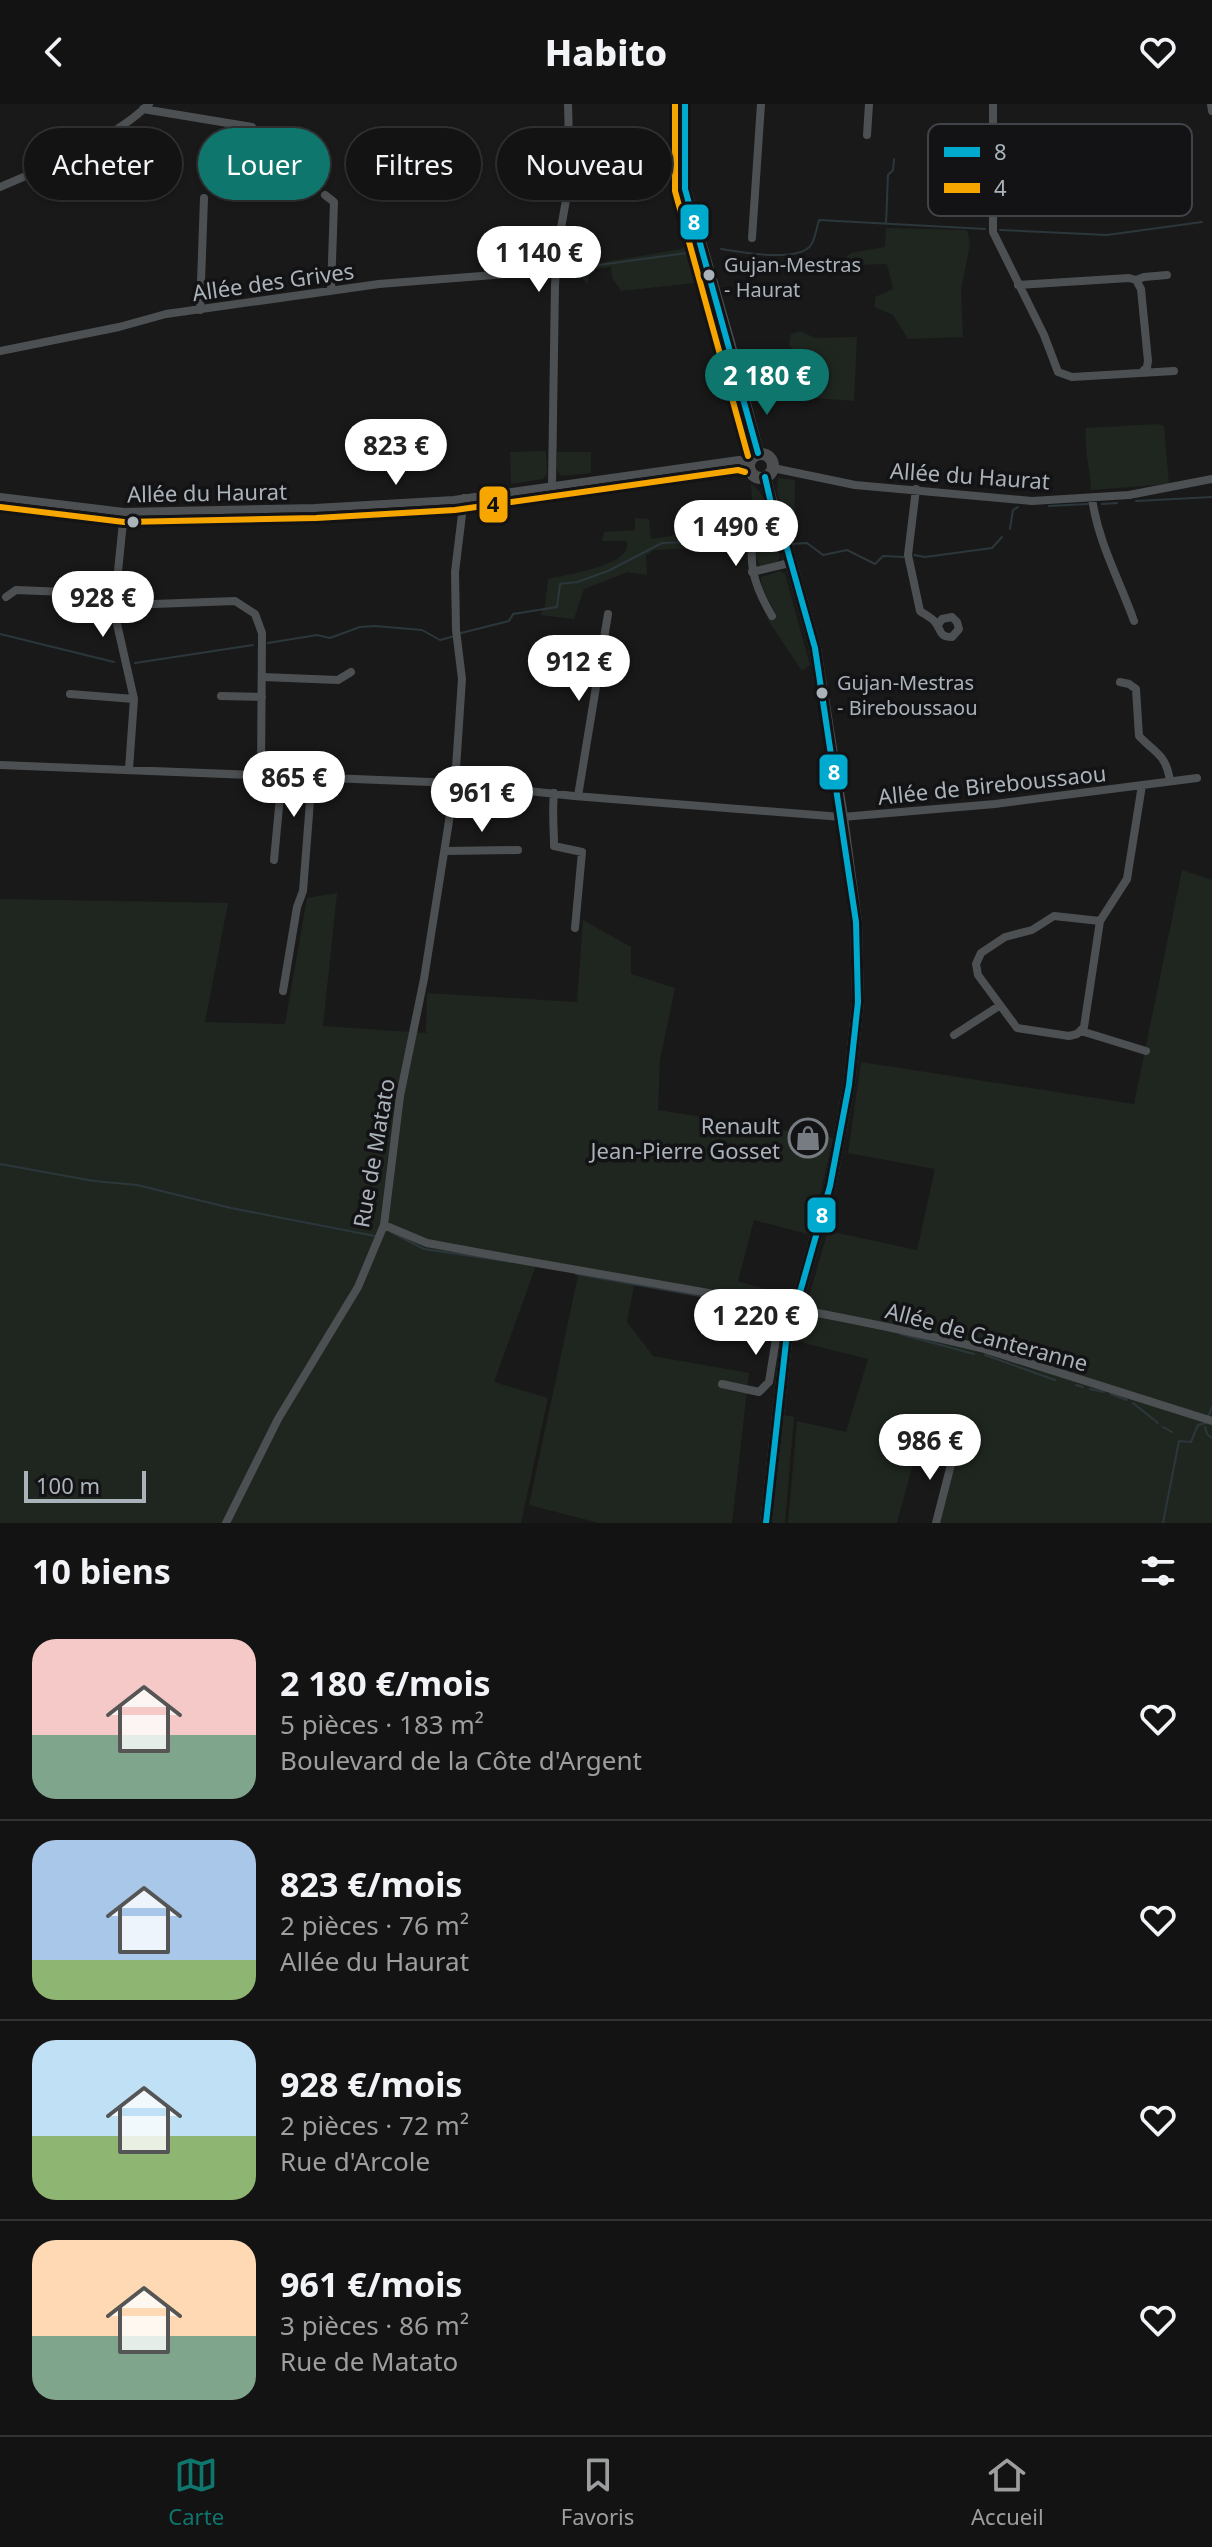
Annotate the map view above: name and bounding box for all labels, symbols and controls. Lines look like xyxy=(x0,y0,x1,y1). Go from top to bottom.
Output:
text: Habito xyxy=(545,28,667,77)
icon: back xyxy=(32,30,76,74)
icon: heart xyxy=(1136,30,1180,74)
legend xyxy=(928,124,1192,216)
chip: Acheter xyxy=(24,128,182,200)
chip: Louer xyxy=(198,128,330,200)
chip: Filtres xyxy=(346,128,481,200)
chip: Nouveau xyxy=(497,128,672,200)
text: 8 xyxy=(994,136,1007,166)
text: 4 xyxy=(994,172,1007,202)
line badge: 8 xyxy=(679,203,710,241)
text: 8 xyxy=(688,206,700,236)
pin: 1 140 € xyxy=(465,226,613,294)
text: 1 140 € xyxy=(495,234,583,270)
place label: Gujan-Mestras - Haurat xyxy=(724,251,861,303)
street label: Allée des Grives xyxy=(190,255,356,307)
marker: Gujan-Mestras - Haurat xyxy=(701,267,717,283)
pin: 2 180 € xyxy=(693,349,841,417)
text: 2 180 € xyxy=(723,357,811,393)
pin: 823 € xyxy=(340,419,452,487)
text: 823 € xyxy=(363,427,429,463)
street label: Allée du Haurat xyxy=(889,454,1051,496)
street label: Allée du Haurat xyxy=(127,476,287,508)
line badge: 4 xyxy=(478,485,509,524)
text: 4 xyxy=(487,488,500,518)
pin: 1 490 € xyxy=(662,500,810,568)
text: 1 490 € xyxy=(692,508,780,544)
unlabelled marker xyxy=(125,514,141,530)
pin: 928 € xyxy=(47,571,159,639)
text: 928 € xyxy=(70,579,136,615)
pin: 912 € xyxy=(523,635,635,703)
text: 912 € xyxy=(546,643,612,679)
place label: Gujan-Mestras - Bireboussaou xyxy=(837,669,978,721)
marker: Gujan-Mestras - Bireboussaou xyxy=(814,685,830,701)
pin: 865 € xyxy=(238,751,350,819)
line badge: 8 xyxy=(818,753,849,791)
text: 8 xyxy=(828,756,840,786)
street label: Allée de Bireboussaou xyxy=(876,757,1108,811)
text: 865 € xyxy=(261,759,327,795)
pin: 961 € xyxy=(426,766,538,834)
text: 961 € xyxy=(449,774,515,810)
street label: Rue de Matato xyxy=(345,1076,401,1230)
place label: Renault Jean-Pierre Gosset xyxy=(589,1110,780,1165)
shop icon: Renault Jean-Pierre Gosset xyxy=(787,1117,829,1159)
line badge: 8 xyxy=(806,1196,837,1234)
text: 8 xyxy=(816,1199,828,1229)
pin: 1 220 € xyxy=(682,1289,830,1357)
street label: Allée de Canteranne xyxy=(882,1295,1092,1377)
text: 1 220 € xyxy=(712,1297,800,1333)
pin: 986 € xyxy=(874,1414,986,1482)
text: 986 € xyxy=(897,1422,963,1458)
scale bar xyxy=(24,1467,146,1503)
text: 100 m xyxy=(36,1470,100,1500)
text: 10 biens xyxy=(32,1548,171,1594)
icon: filters xyxy=(1136,1549,1180,1593)
text: 2 180 €/mois xyxy=(280,1660,491,1706)
icon: home xyxy=(96,1671,192,1767)
icon: heart xyxy=(1136,1697,1180,1741)
text: 5 pièces · 183 m² xyxy=(280,1706,484,1742)
text: Boulevard de la Côte d'Argent xyxy=(280,1742,642,1778)
text: 823 €/mois xyxy=(280,1861,462,1907)
icon: home xyxy=(96,1872,192,1968)
icon: heart xyxy=(1136,1898,1180,1942)
text: 2 pièces · 76 m² xyxy=(280,1907,469,1943)
text: Allée du Haurat xyxy=(280,1943,469,1979)
text: 928 €/mois xyxy=(280,2061,462,2107)
icon: home xyxy=(96,2072,192,2168)
icon: heart xyxy=(1136,2098,1180,2142)
text: 2 pièces · 72 m² xyxy=(280,2107,469,2143)
text: Rue d'Arcole xyxy=(280,2143,430,2179)
text: 961 €/mois xyxy=(280,2261,462,2307)
icon: home xyxy=(96,2272,192,2368)
icon: heart xyxy=(1136,2298,1180,2342)
text: 3 pièces · 86 m² xyxy=(280,2307,469,2343)
text: Rue de Matato xyxy=(280,2343,458,2379)
tab: Carte xyxy=(168,2453,224,2531)
tab: Favoris xyxy=(561,2453,634,2531)
tab: Accueil xyxy=(971,2453,1044,2531)

